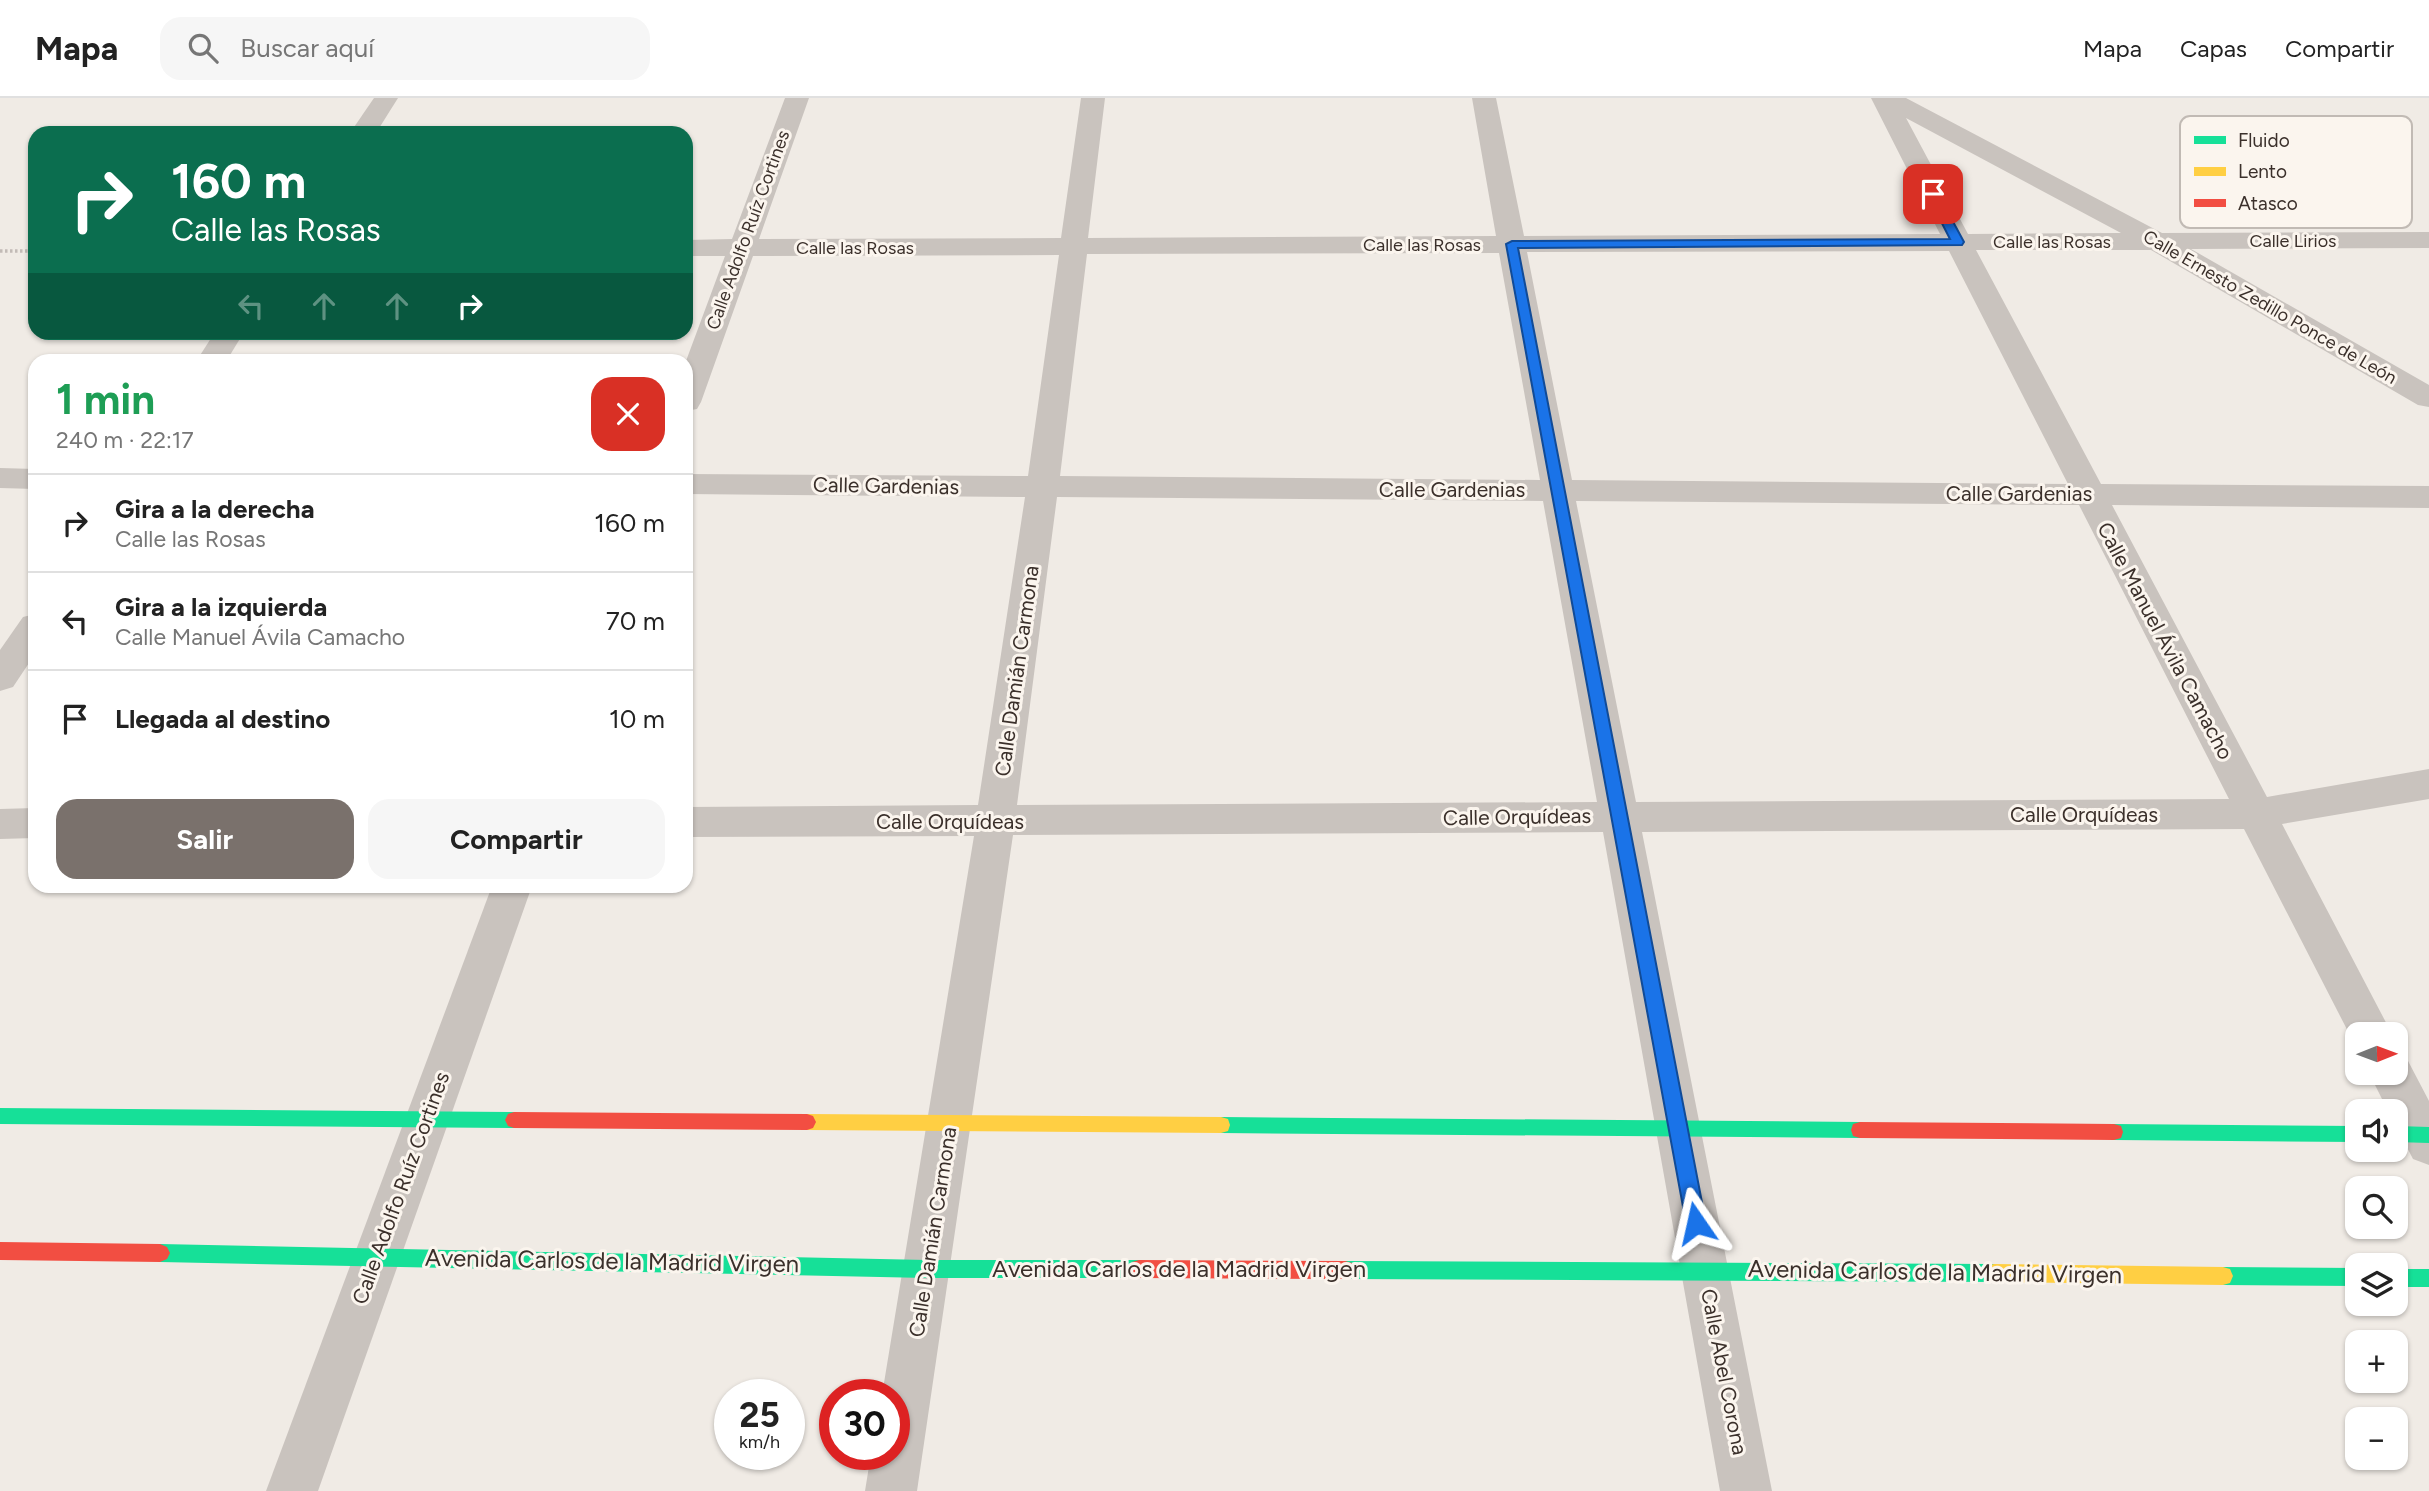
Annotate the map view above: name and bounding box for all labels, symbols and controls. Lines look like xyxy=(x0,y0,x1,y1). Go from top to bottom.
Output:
search box xyxy=(160,17,650,80)
text: Mapa xyxy=(35,29,118,68)
icon: search xyxy=(184,29,222,67)
text: Buscar aquí xyxy=(240,32,374,64)
text: Mapa xyxy=(2083,34,2142,63)
text: Capas xyxy=(2180,34,2247,63)
text: Compartir xyxy=(2285,34,2394,63)
legend xyxy=(2180,116,2412,228)
street label: Calle Adolfo Ruíz Cortines xyxy=(702,127,794,333)
text: Fluido xyxy=(2238,129,2290,152)
text: 160 m xyxy=(171,151,306,210)
icon: right xyxy=(56,154,147,245)
text: Lento xyxy=(2238,160,2287,183)
pin xyxy=(1903,164,1963,224)
icon: arrive xyxy=(1914,175,1952,213)
text: Atasco xyxy=(2238,192,2298,215)
text: Calle las Rosas xyxy=(171,211,381,249)
street label: Calle Ernesto Zedillo Ponce de León xyxy=(2139,225,2401,389)
street label: Calle Lirios xyxy=(2250,230,2336,252)
street label: Calle las Rosas xyxy=(1993,231,2111,253)
street label: Calle las Rosas xyxy=(1363,234,1481,256)
street label: Calle las Rosas xyxy=(796,237,914,259)
icon: left xyxy=(232,287,270,325)
icon: ahead xyxy=(305,287,343,325)
icon: ahead xyxy=(378,287,416,325)
icon: right xyxy=(451,287,489,325)
text: 1 min xyxy=(56,374,155,425)
button: close xyxy=(591,377,665,451)
text: 240 m · 22:17 xyxy=(56,426,194,454)
street label: Calle Gardenias xyxy=(813,472,959,499)
street label: Calle Gardenias xyxy=(1379,477,1525,502)
street label: Calle Gardenias xyxy=(1946,481,2092,506)
text: Gira a la derecha xyxy=(115,493,315,525)
icon: right xyxy=(56,504,94,542)
text: 160 m xyxy=(594,507,665,539)
street label: Calle Manuel Ávila Camacho xyxy=(2092,518,2239,764)
text: Calle las Rosas xyxy=(115,525,266,553)
street label: Calle Damián Carmona xyxy=(989,564,1044,778)
text: Gira a la izquierda xyxy=(115,591,327,623)
icon: left xyxy=(56,602,94,640)
text: 70 m xyxy=(606,605,665,637)
text: Calle Manuel Ávila Camacho xyxy=(115,623,405,651)
icon: arrive xyxy=(56,700,94,738)
text: Llegada al destino xyxy=(115,703,330,735)
text: 10 m xyxy=(609,703,665,735)
button: Salir xyxy=(56,799,354,879)
button: Compartir xyxy=(368,799,665,879)
street label: Calle Orquídeas xyxy=(2010,802,2158,827)
street label: Calle Orquídeas xyxy=(1443,803,1591,830)
street label: Calle Orquídeas xyxy=(876,809,1024,834)
north arrow xyxy=(2345,1022,2408,1085)
map controls xyxy=(2345,1022,2408,1470)
street label: Calle Adolfo Ruíz Cortines xyxy=(347,1068,454,1307)
button: sound xyxy=(2345,1099,2408,1162)
street label: Calle Damián Carmona xyxy=(904,1125,961,1339)
button: search xyxy=(2345,1176,2408,1239)
position arrow xyxy=(1659,1186,1733,1260)
street label: Avenida Carlos de la Madrid Virgen xyxy=(425,1243,799,1278)
button: layers xyxy=(2345,1253,2408,1316)
street label: Avenida Carlos de la Madrid Virgen xyxy=(992,1254,1366,1283)
street label: Avenida Carlos de la Madrid Virgen xyxy=(1748,1254,2122,1289)
street label: Calle Abel Corona xyxy=(1696,1287,1753,1457)
button: + xyxy=(2345,1330,2408,1393)
speed limit sign: 30 xyxy=(819,1379,910,1470)
text: 25 xyxy=(739,1394,780,1436)
button: − xyxy=(2345,1407,2408,1470)
text: km/h xyxy=(739,1431,780,1453)

